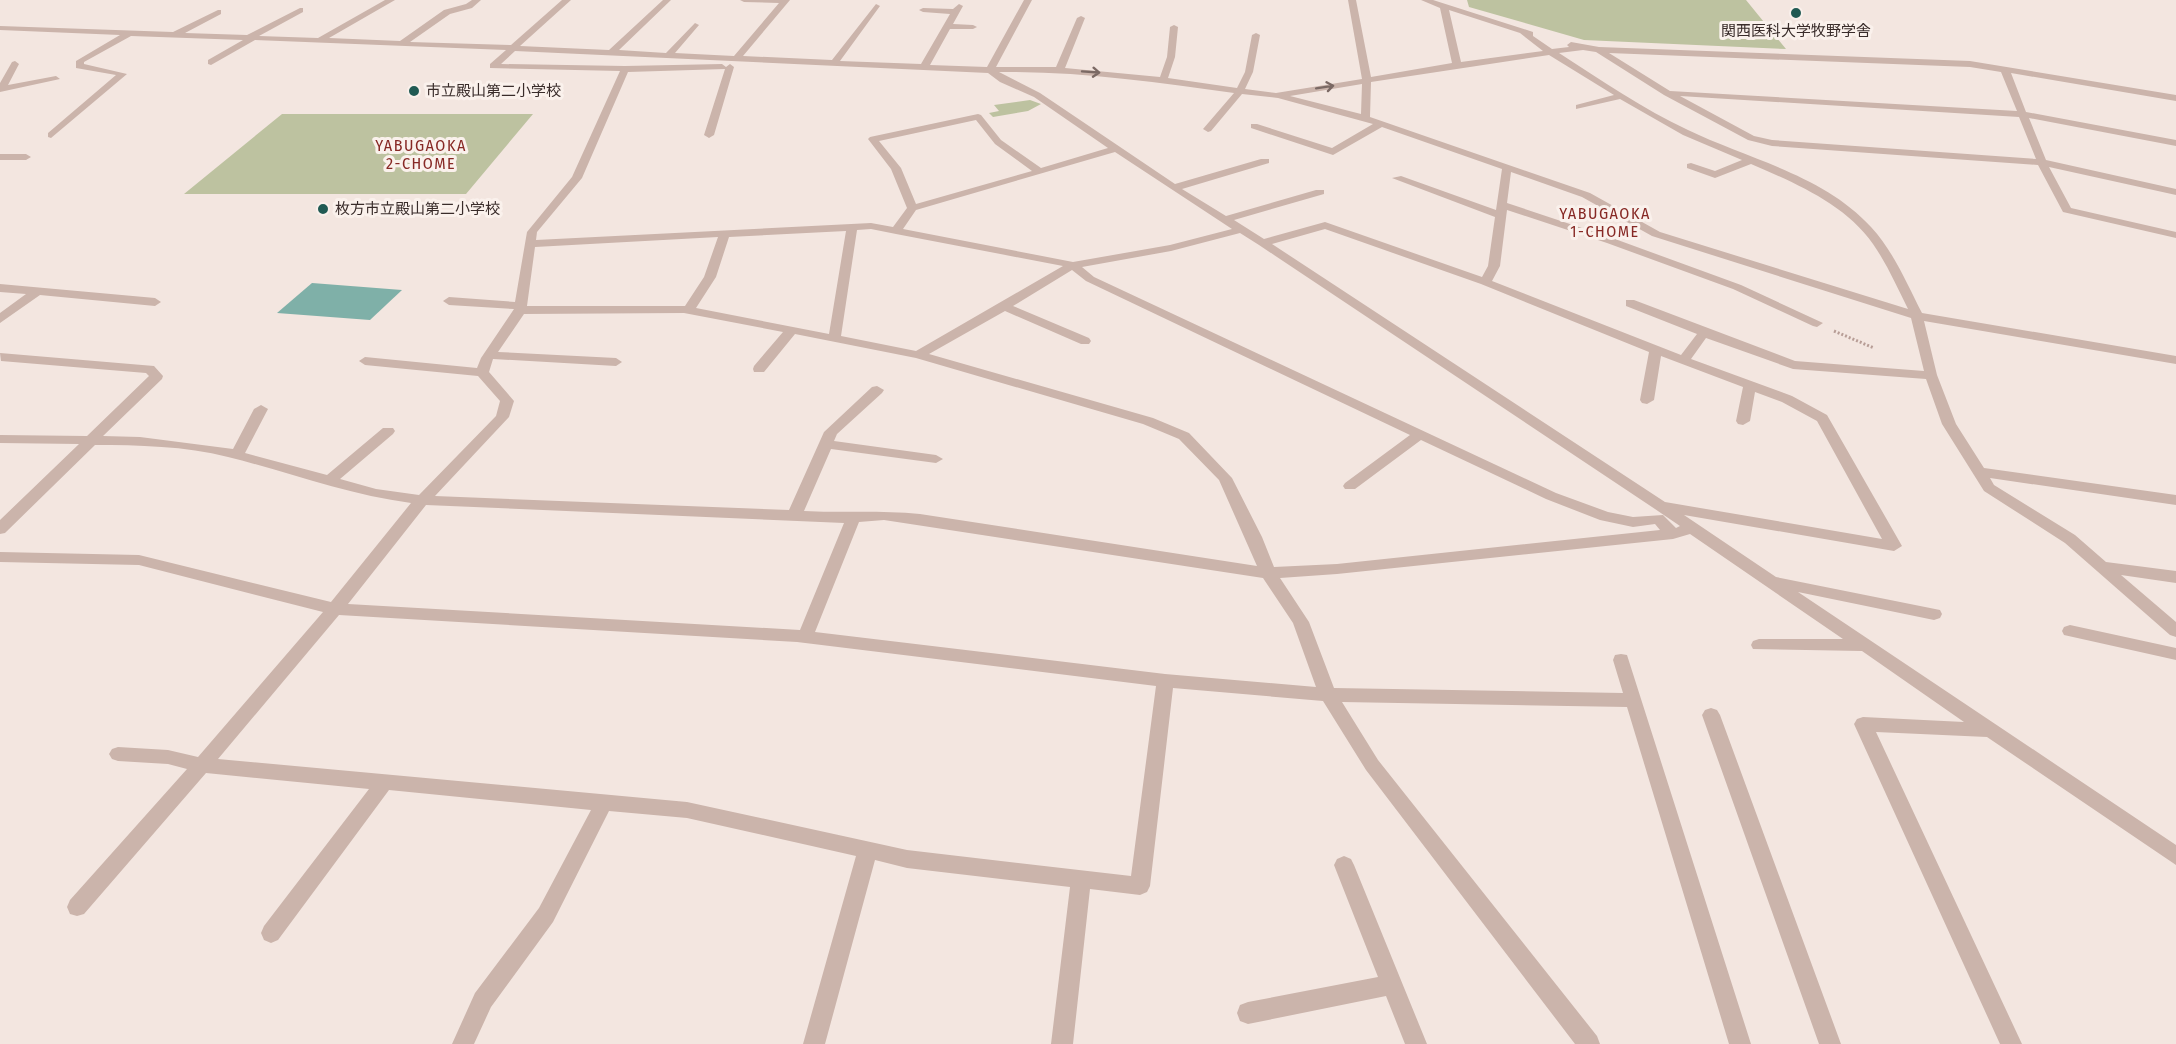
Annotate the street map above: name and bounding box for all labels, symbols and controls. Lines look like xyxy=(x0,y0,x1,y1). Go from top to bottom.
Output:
marker: 関西医科大学牧野学舎 xyxy=(1789,6,1803,20)
place label: 関西医科大学牧野学舎 xyxy=(1721,22,1871,40)
one-way arrow xyxy=(1080,66,1100,77)
place label: 市立殿山第二小学校 xyxy=(426,82,561,100)
one-way arrow xyxy=(1315,82,1335,93)
marker: 市立殿山第二小学校 xyxy=(407,84,421,98)
district label: YABUGAOKA 2-CHOME xyxy=(375,136,467,173)
place label: 枚方市立殿山第二小学校 xyxy=(335,200,500,218)
marker: 枚方市立殿山第二小学校 xyxy=(316,202,330,216)
district label: YABUGAOKA 1-CHOME xyxy=(1559,204,1651,241)

